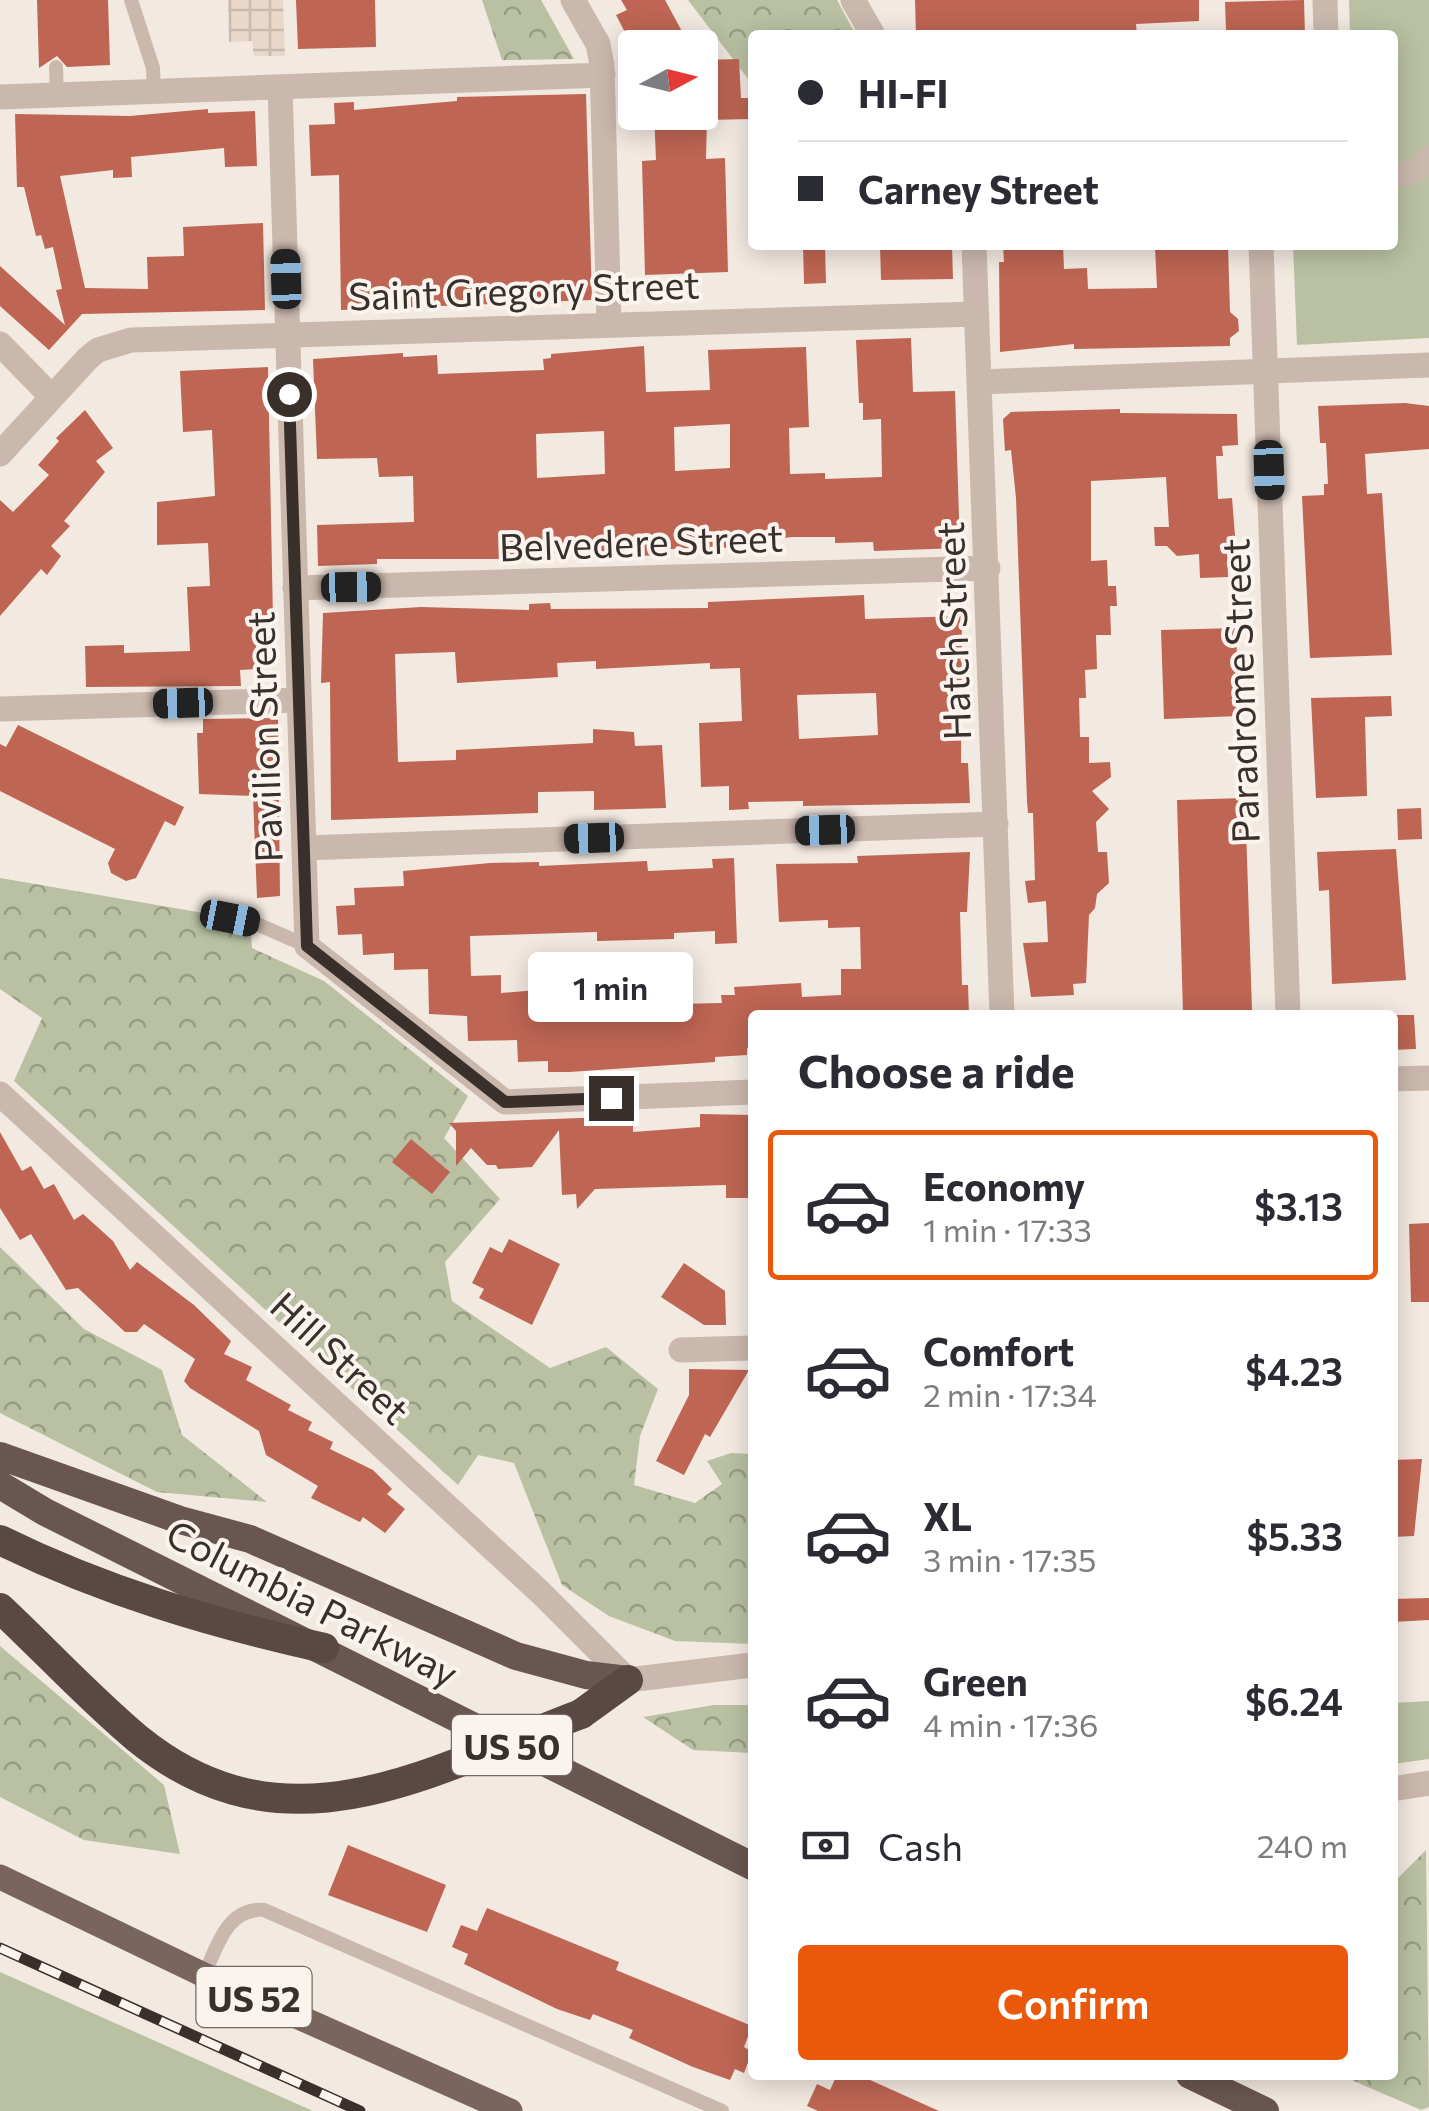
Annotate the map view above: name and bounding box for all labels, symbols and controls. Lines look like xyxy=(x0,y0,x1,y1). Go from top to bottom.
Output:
north arrow xyxy=(618,30,718,130)
map controls xyxy=(618,30,718,130)
text: HI-FI xyxy=(858,69,949,116)
text: Carney Street xyxy=(858,165,1099,212)
car xyxy=(270,248,302,310)
street label: Saint Gregory Street xyxy=(348,259,700,319)
route start xyxy=(267,372,312,417)
car xyxy=(1253,439,1285,501)
street label: Belvedere Street xyxy=(498,513,784,569)
street label: Hatch Street xyxy=(925,521,979,741)
street label: Paradrome Street xyxy=(1210,538,1268,844)
car xyxy=(321,571,381,603)
street label: Pavilion Street xyxy=(235,611,291,863)
car xyxy=(152,687,214,719)
car xyxy=(794,814,856,846)
car xyxy=(563,822,625,854)
car xyxy=(198,898,262,938)
callout: 1 min xyxy=(528,953,694,1023)
text: 1 min xyxy=(573,967,648,1007)
text: Choose a ride xyxy=(798,1042,1075,1097)
route end xyxy=(589,1076,634,1121)
icon: car xyxy=(803,1160,893,1250)
text: Economy xyxy=(923,1162,1085,1209)
text: $3.13 xyxy=(1254,1182,1343,1229)
text: 1 min · 17:33 xyxy=(923,1209,1092,1249)
street label: Hill Street xyxy=(262,1281,420,1433)
icon: car xyxy=(803,1325,893,1415)
text: Comfort xyxy=(923,1327,1074,1374)
text: $4.23 xyxy=(1245,1347,1343,1394)
text: 2 min · 17:34 xyxy=(923,1374,1097,1414)
icon: car xyxy=(803,1490,893,1580)
text: XL xyxy=(923,1492,972,1539)
street label: Columbia Parkway xyxy=(159,1508,467,1696)
text: $5.33 xyxy=(1246,1512,1343,1559)
text: 3 min · 17:35 xyxy=(923,1539,1096,1579)
icon: car xyxy=(803,1655,893,1745)
text: Green xyxy=(923,1657,1028,1704)
text: $6.24 xyxy=(1245,1677,1343,1724)
text: 4 min · 17:36 xyxy=(923,1704,1098,1744)
road number: US 50 xyxy=(452,1715,572,1775)
icon: cash xyxy=(798,1818,853,1873)
text: Cash xyxy=(878,1822,963,1869)
text: 240 m xyxy=(1257,1825,1348,1865)
button: Confirm xyxy=(798,1945,1348,2060)
road number: US 52 xyxy=(196,1967,312,2027)

